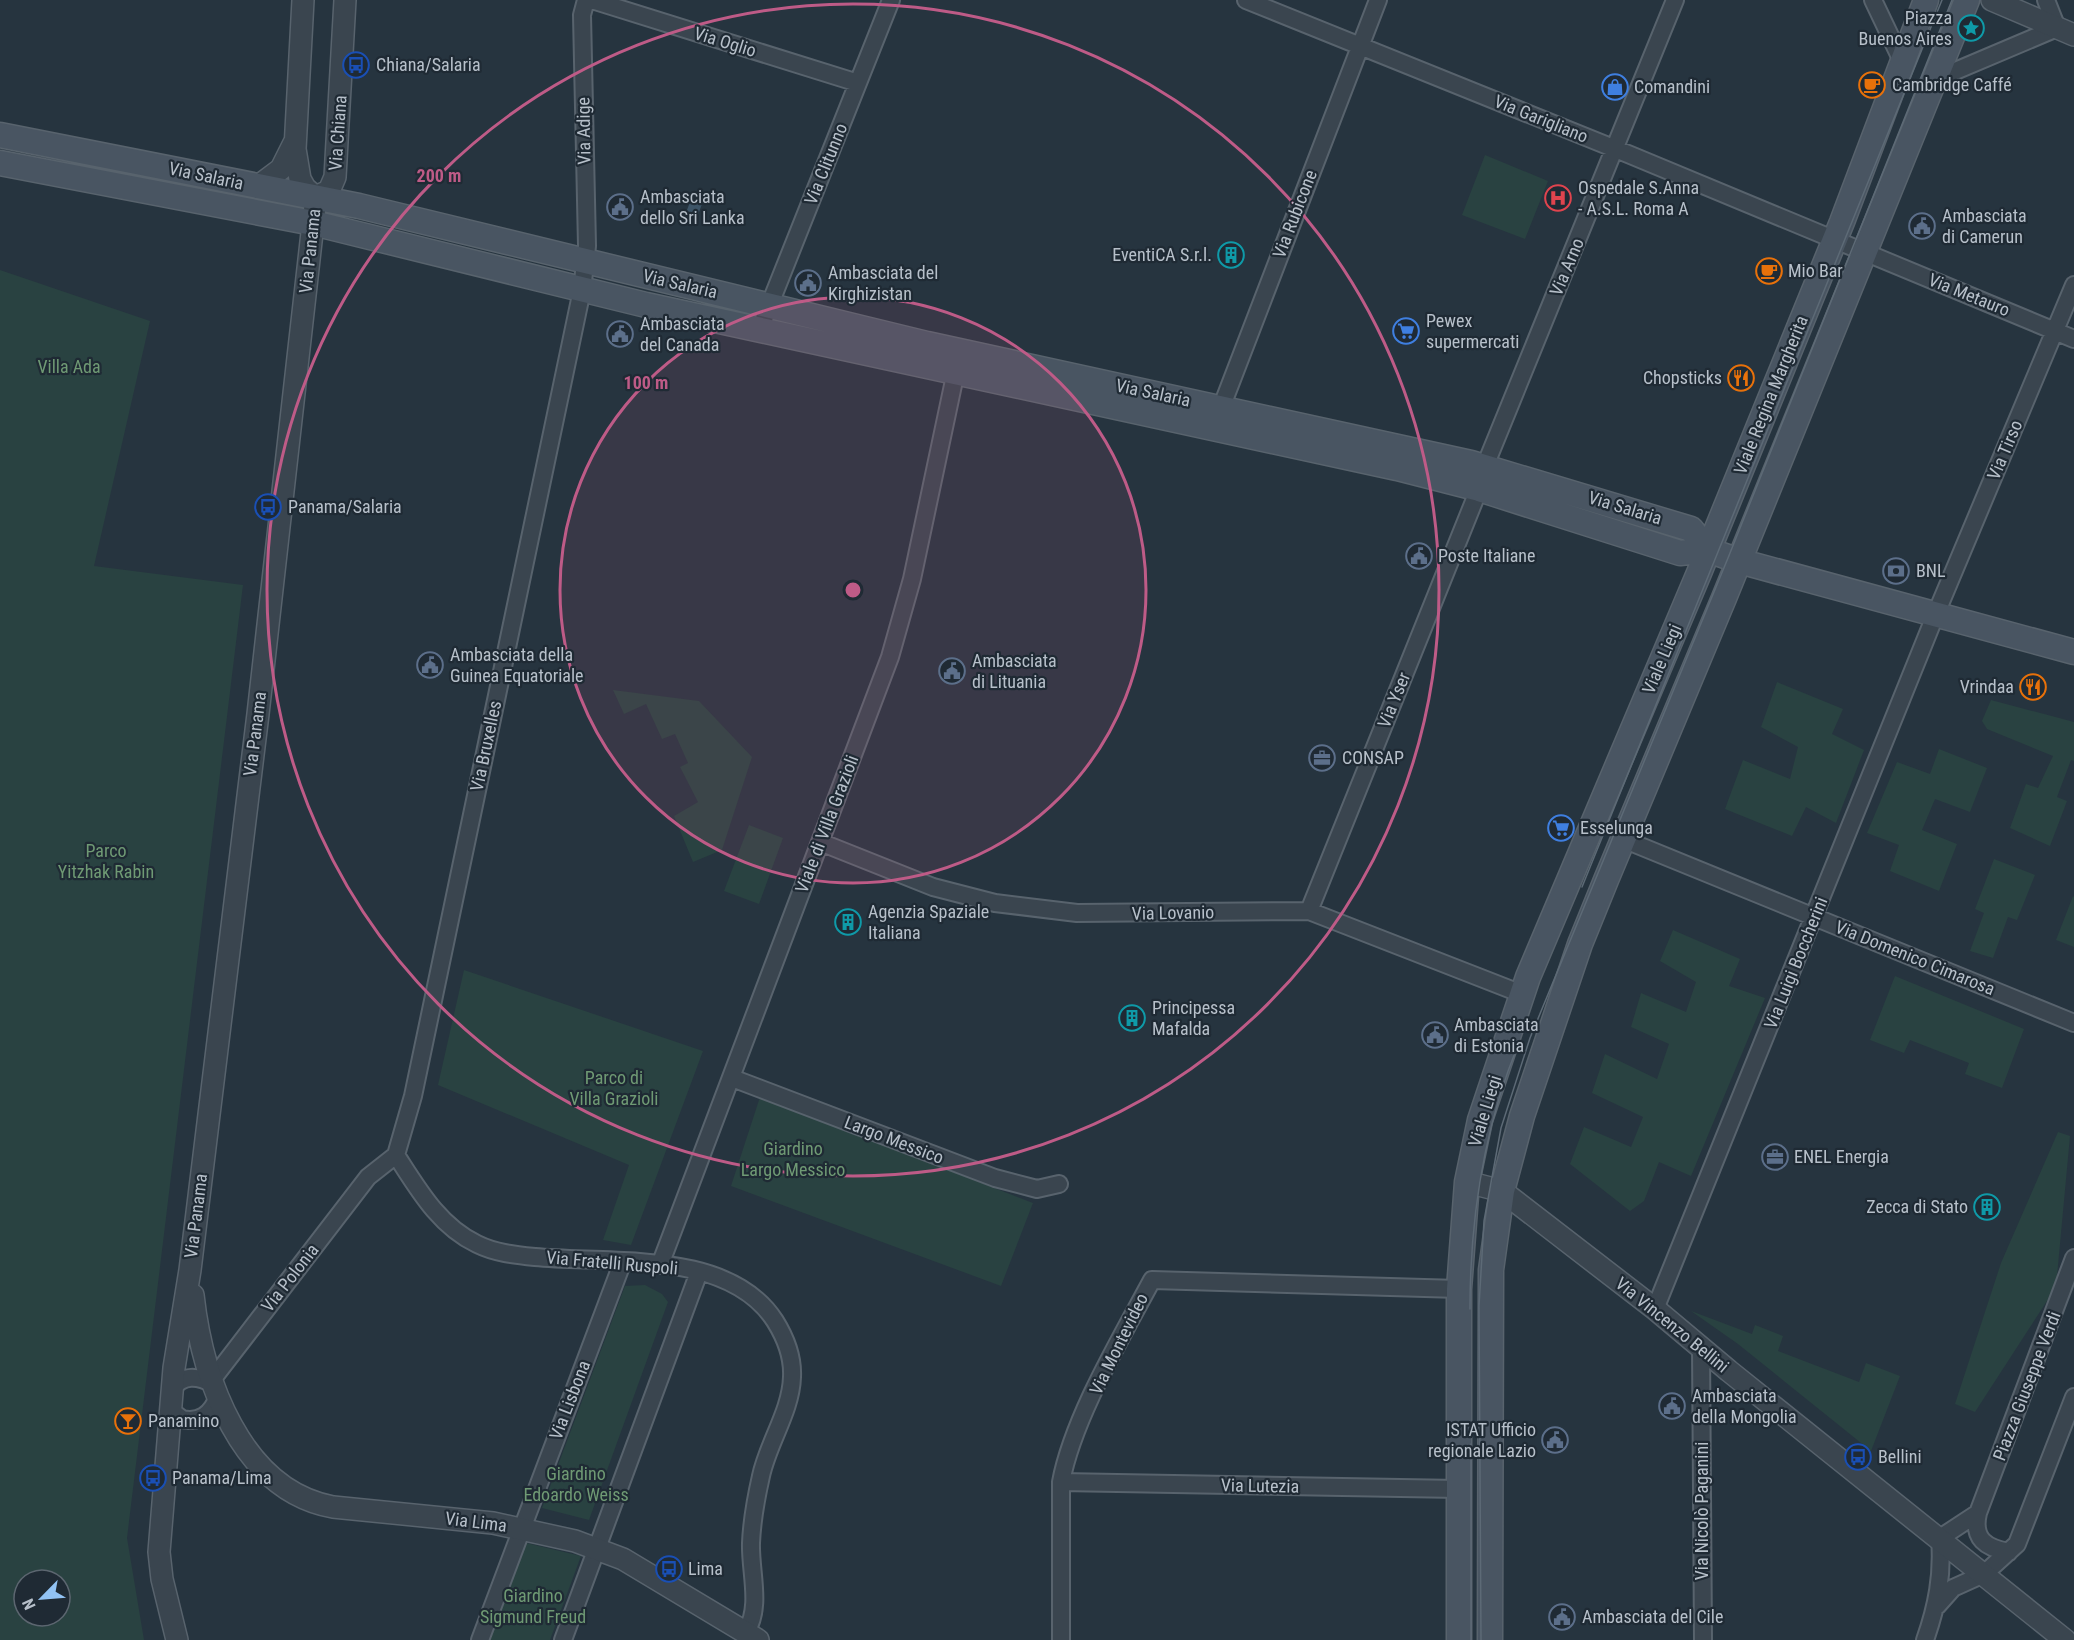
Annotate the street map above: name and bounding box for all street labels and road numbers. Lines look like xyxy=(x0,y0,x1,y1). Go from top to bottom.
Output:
street label: Via Oglio xyxy=(691,22,759,61)
street label: Via Garigliano xyxy=(1491,90,1591,147)
street label: Via Chiana xyxy=(324,94,351,172)
street label: Via Adige xyxy=(572,97,595,165)
street label: Via Clitunno xyxy=(800,120,851,208)
street label: Via Salaria xyxy=(167,157,245,194)
street label: Via Rubicone xyxy=(1268,167,1321,261)
street label: Via Panama xyxy=(295,208,324,294)
street label: Via Arno xyxy=(1545,235,1588,299)
street label: Via Salaria xyxy=(641,265,719,302)
street label: Via Metauro xyxy=(1925,269,2013,320)
street label: Viale Regina Margherita xyxy=(1729,312,1812,477)
street label: Via Salaria xyxy=(1114,374,1192,411)
street label: Via Tirso xyxy=(1983,417,2026,483)
street label: Via Salaria xyxy=(1586,486,1665,529)
street label: Viale Liegi xyxy=(1637,621,1686,697)
street label: Via Yser xyxy=(1373,668,1414,731)
street label: Via Panama xyxy=(239,690,270,777)
street label: Via Bruxelles xyxy=(466,699,505,793)
street label: Viale di Villa Grazioli xyxy=(791,752,862,896)
street label: Via Luigi Boccherini xyxy=(1760,894,1832,1032)
street label: Via Lovanio xyxy=(1132,901,1214,924)
street label: Via Domenico Cimarosa xyxy=(1832,916,1998,999)
street label: Viale Liegi xyxy=(1464,1073,1505,1149)
street label: Largo Messico xyxy=(842,1111,947,1168)
street label: Via Panama xyxy=(180,1172,211,1259)
street label: Via Polonia xyxy=(257,1240,323,1316)
street label: Via Fratelli Ruspoli xyxy=(545,1246,679,1279)
street label: Via Vincenzo Bellini xyxy=(1611,1272,1733,1377)
street label: Via Montevideo xyxy=(1085,1290,1152,1398)
street label: Piazza Giuseppe Verdi xyxy=(1988,1308,2065,1463)
street label: Via Lisbona xyxy=(545,1357,594,1442)
street label: Via Nicolò Paganini xyxy=(1691,1442,1712,1580)
street label: Via Lutezia xyxy=(1221,1474,1299,1497)
street label: Via Lima xyxy=(444,1507,508,1536)

